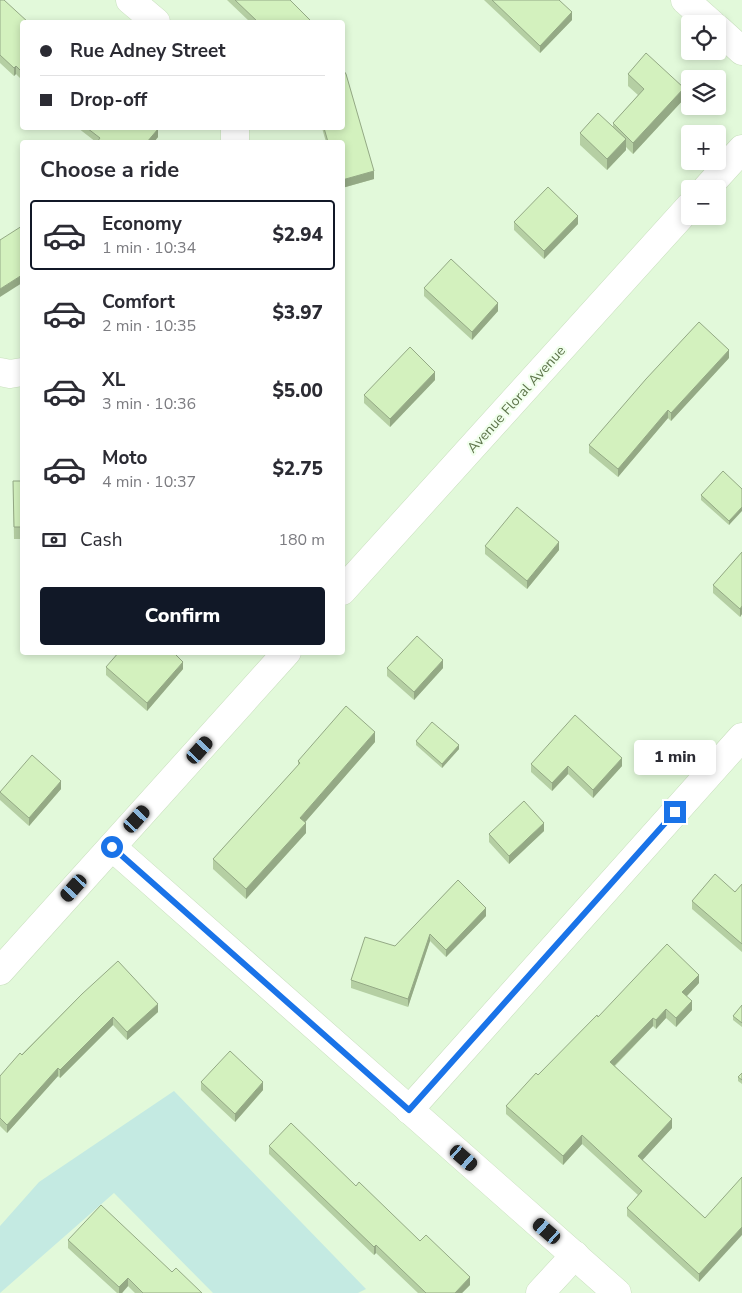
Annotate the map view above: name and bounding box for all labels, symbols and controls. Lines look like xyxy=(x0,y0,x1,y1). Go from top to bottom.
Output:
map controls xyxy=(681,15,726,225)
button: locate xyxy=(681,15,726,60)
text: Rue Adney Street xyxy=(70,38,226,64)
button: layers xyxy=(681,70,726,115)
text: Drop-off xyxy=(70,87,147,113)
button: + xyxy=(681,125,726,170)
text: Choose a ride xyxy=(40,155,179,185)
button: − xyxy=(681,180,726,225)
text: Economy xyxy=(102,211,182,237)
icon: car xyxy=(42,213,87,258)
text: $2.94 xyxy=(272,222,323,248)
text: 1 min · 10:34 xyxy=(102,237,196,259)
text: Comfort xyxy=(102,289,175,315)
icon: car xyxy=(42,291,87,336)
text: $3.97 xyxy=(272,300,323,326)
text: 2 min · 10:35 xyxy=(102,315,196,337)
street label: Avenue Floral Avenue xyxy=(463,342,570,457)
text: XL xyxy=(102,367,125,393)
icon: car xyxy=(42,369,87,414)
text: $5.00 xyxy=(272,378,323,404)
text: 3 min · 10:36 xyxy=(102,393,196,415)
text: Moto xyxy=(102,445,148,471)
icon: car xyxy=(42,447,87,492)
text: $2.75 xyxy=(272,456,323,482)
text: 4 min · 10:37 xyxy=(102,471,196,493)
icon: cash xyxy=(40,526,68,554)
text: Cash xyxy=(80,527,122,553)
text: 180 m xyxy=(278,529,325,551)
button: Confirm xyxy=(40,587,325,645)
car xyxy=(184,734,215,766)
callout: 1 min xyxy=(634,740,716,774)
text: 1 min xyxy=(654,746,696,768)
route end xyxy=(664,801,686,823)
car xyxy=(121,803,152,835)
route start xyxy=(101,836,123,858)
car xyxy=(58,872,89,904)
car xyxy=(447,1142,480,1174)
car xyxy=(530,1215,563,1247)

